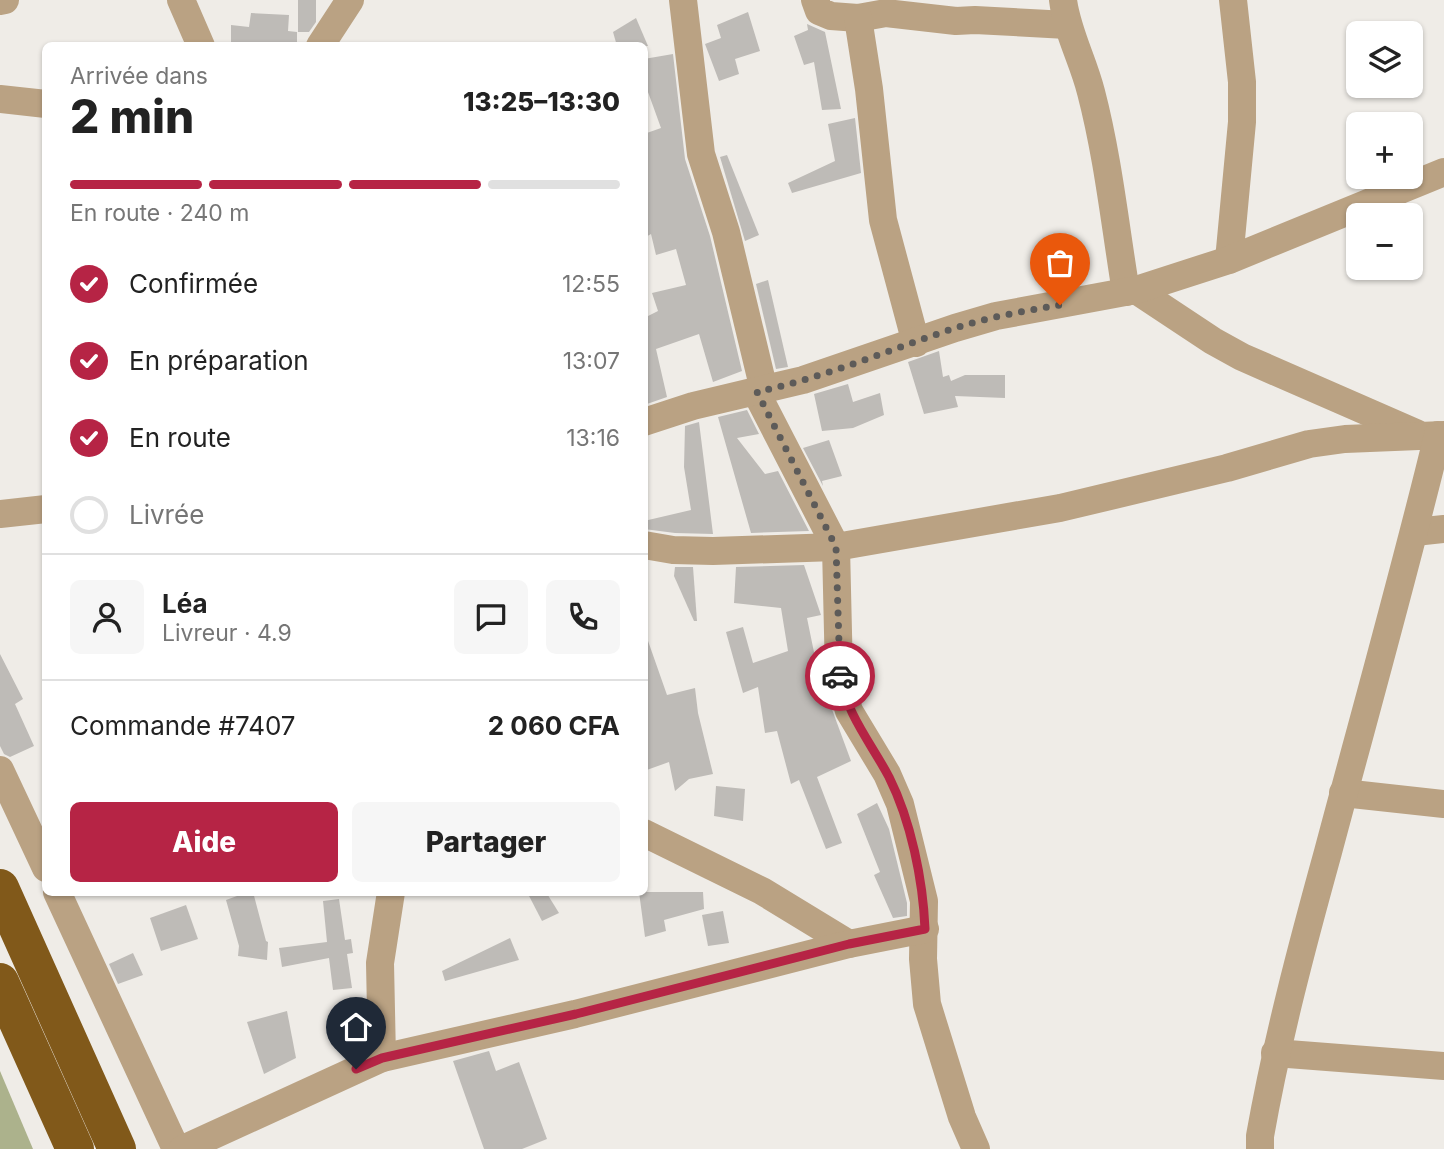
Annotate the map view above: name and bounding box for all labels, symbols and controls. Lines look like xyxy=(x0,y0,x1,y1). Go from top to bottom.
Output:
map controls xyxy=(1346,21,1423,280)
button: layers xyxy=(1346,21,1423,98)
text: Arrivée dans xyxy=(70,62,208,90)
text: 13:25–13:30 xyxy=(463,86,620,117)
text: 2 min xyxy=(70,88,194,144)
button: + xyxy=(1346,112,1423,189)
text: En route · 240 m xyxy=(70,199,249,227)
button: − xyxy=(1346,203,1423,280)
pin xyxy=(1030,233,1090,305)
icon: bag xyxy=(1041,244,1079,282)
icon: check xyxy=(70,265,108,303)
text: Confirmée xyxy=(129,268,258,299)
text: 12:55 xyxy=(562,270,620,298)
icon: check xyxy=(70,342,108,380)
text: En préparation xyxy=(129,345,309,376)
text: 13:07 xyxy=(563,347,620,375)
icon: check xyxy=(70,419,108,457)
text: En route xyxy=(129,422,231,453)
text: 13:16 xyxy=(566,424,620,452)
text: Livrée xyxy=(129,499,204,530)
button: person xyxy=(70,580,144,654)
button: chat xyxy=(454,580,528,654)
button: phone xyxy=(546,580,620,654)
text: Léa xyxy=(162,588,208,619)
text: Livreur · 4.9 xyxy=(162,619,292,647)
courier xyxy=(805,641,875,711)
icon: car xyxy=(821,657,859,695)
text: Commande #7407 xyxy=(70,710,296,741)
text: 2 060 CFA xyxy=(488,710,620,741)
button: Aide xyxy=(70,802,338,882)
button: Partager xyxy=(352,802,620,882)
pin xyxy=(326,997,386,1069)
icon: home xyxy=(337,1008,375,1046)

